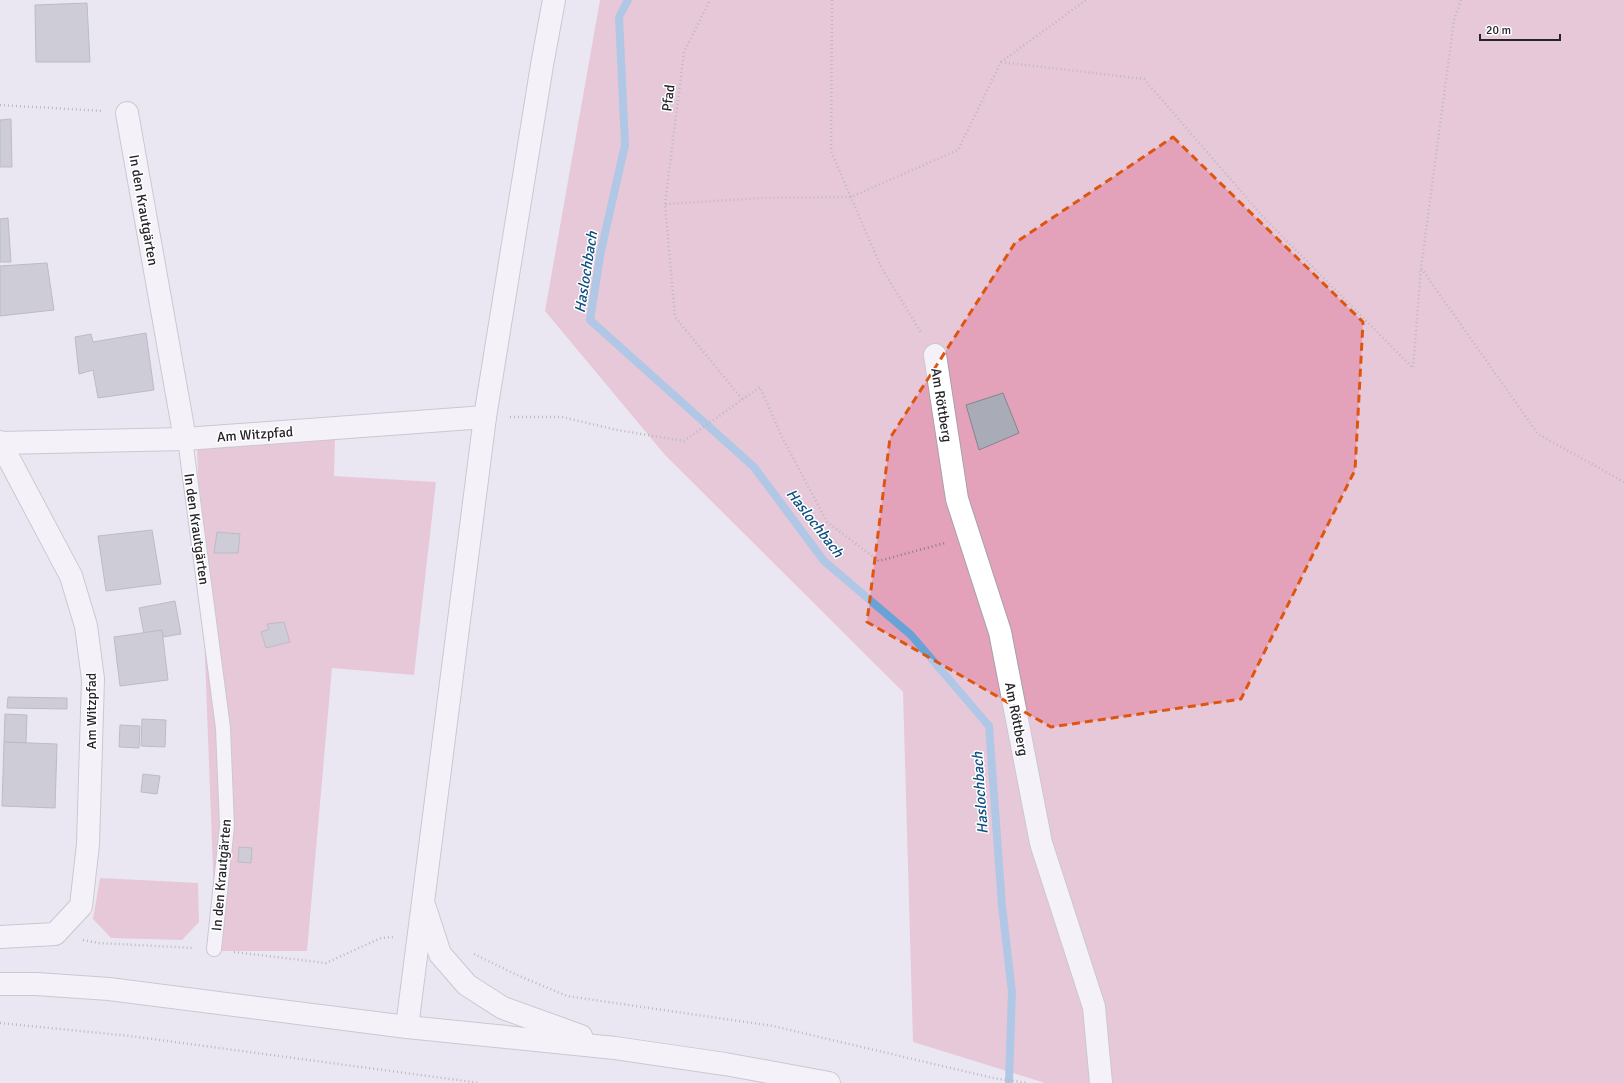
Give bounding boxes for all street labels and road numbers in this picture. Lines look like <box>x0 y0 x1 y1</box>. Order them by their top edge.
street label: Pfad <box>658 84 679 113</box>
street label: In den Krautgärten <box>125 153 162 267</box>
street label: Am Röttberg <box>927 367 956 443</box>
street label: Am Witzpfad <box>216 423 294 446</box>
street label: In den Krautgärten <box>180 472 213 586</box>
street label: Am Witzpfad <box>83 673 100 749</box>
street label: Am Röttberg <box>1001 681 1032 757</box>
street label: In den Krautgärten <box>208 818 235 932</box>

